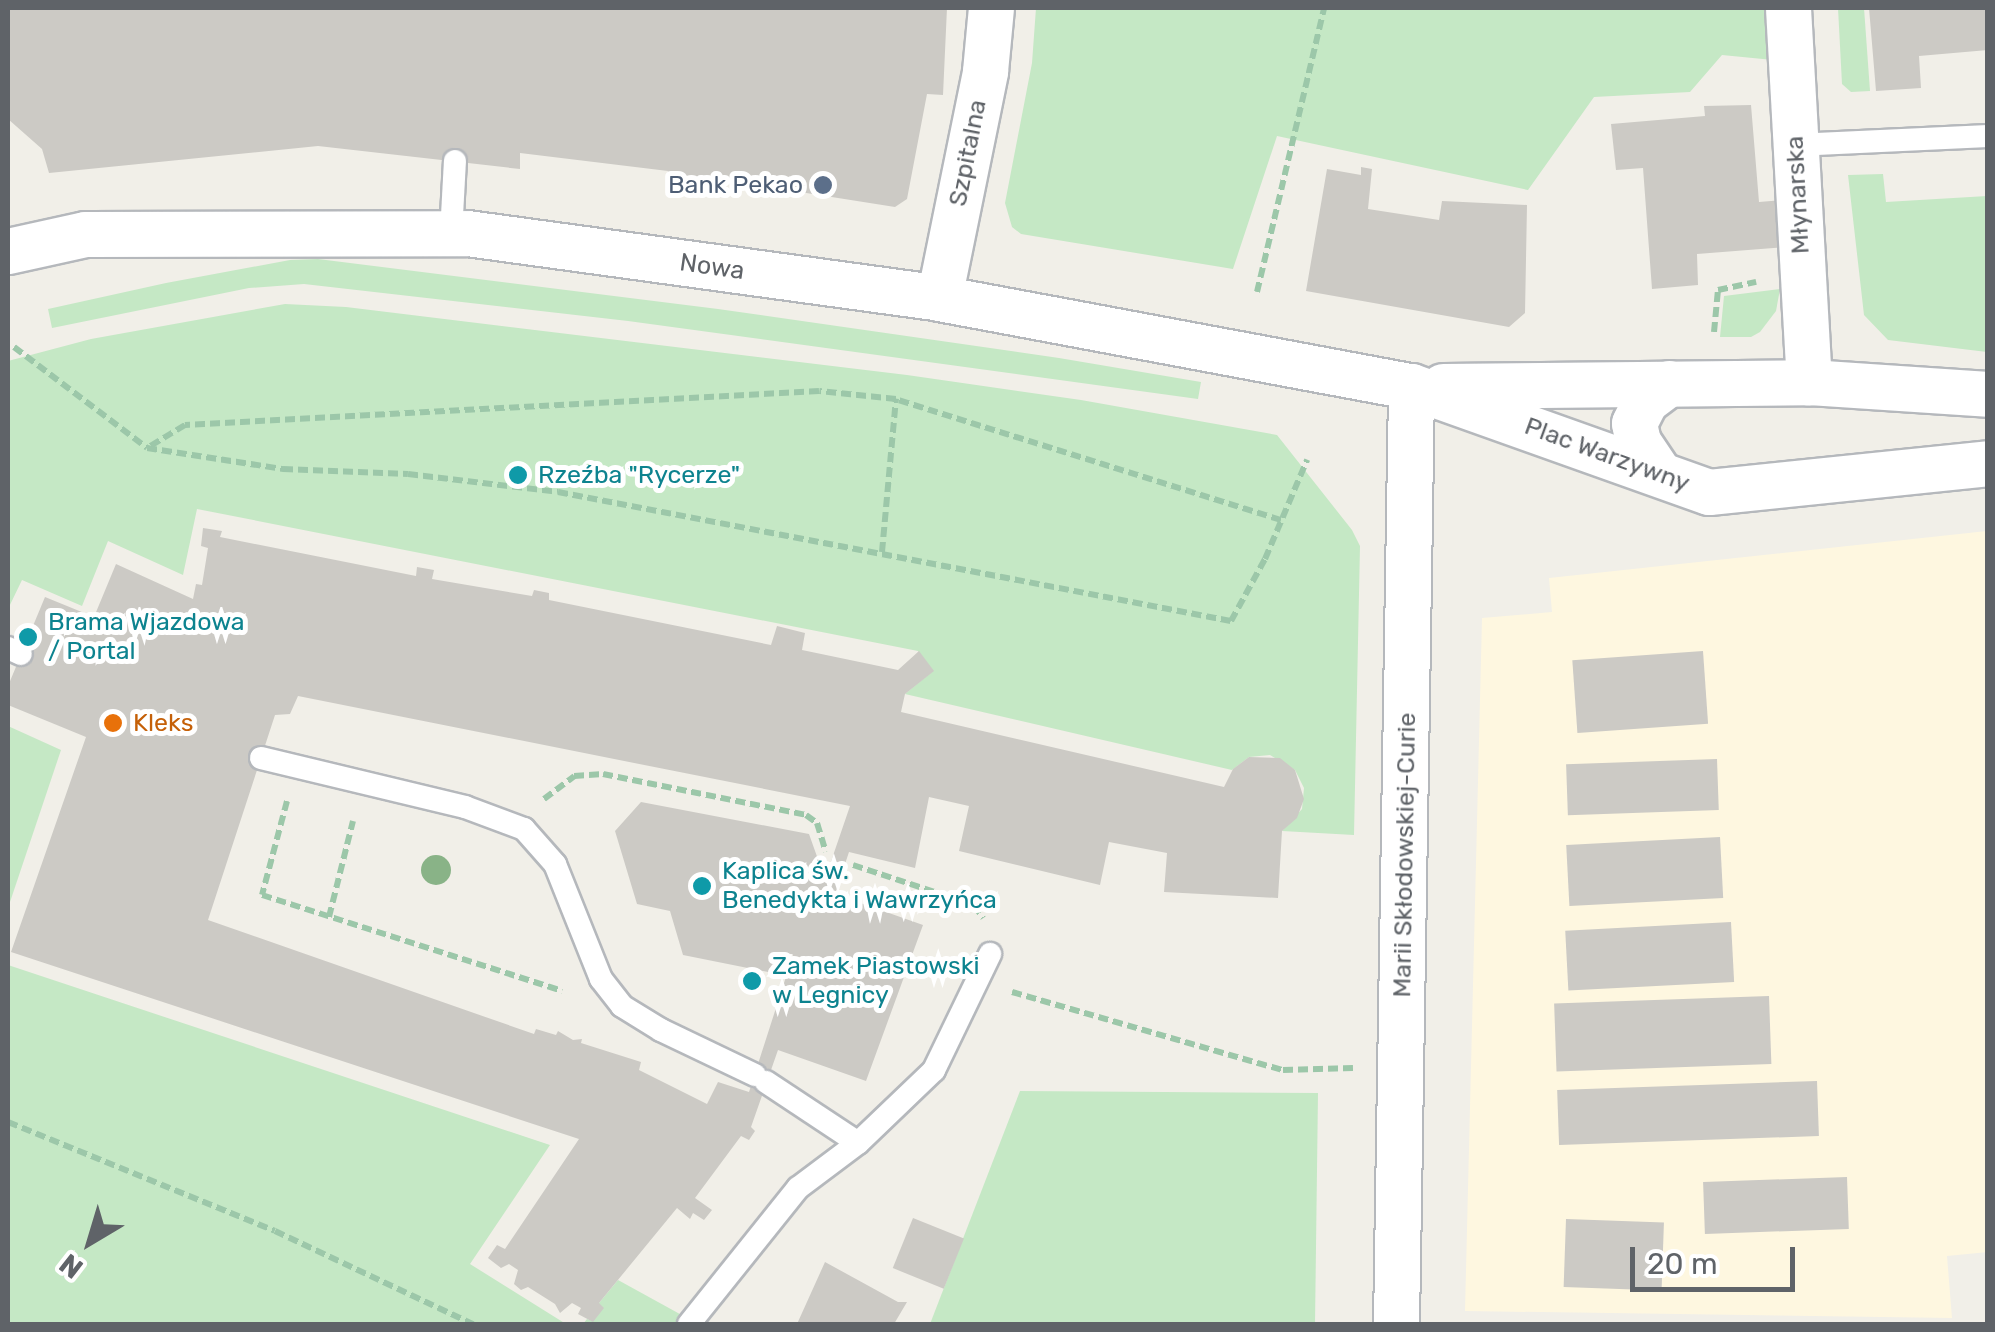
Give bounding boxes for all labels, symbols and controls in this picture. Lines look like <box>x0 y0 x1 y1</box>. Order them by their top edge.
street label: Szpitalna <box>943 97 993 209</box>
street label: Młynarska <box>1780 135 1816 255</box>
place label: Bank Pekao <box>668 170 803 200</box>
marker: Bank Pekao <box>812 174 834 196</box>
street label: Nowa <box>678 248 746 286</box>
street label: Plac Warzywny <box>1520 411 1694 499</box>
place label: Rzeźba "Rycerze" <box>538 460 740 490</box>
marker: Rzeźba "Rycerze" <box>507 464 529 486</box>
place label: Brama Wjazdowa / Portal <box>48 608 245 667</box>
marker: Brama Wjazdowa / Portal <box>17 626 39 648</box>
place label: Kleks <box>133 708 194 738</box>
marker: Kleks <box>102 712 124 734</box>
street label: Marii Skłodowskiej-Curie <box>1388 712 1422 998</box>
place label: Kaplica św. Benedykta i Wawrzyńca <box>722 857 997 916</box>
marker: Kaplica św. Benedykta i Wawrzyńca <box>691 875 713 897</box>
place label: Zamek Piastowski w Legnicy <box>772 952 980 1011</box>
marker: Zamek Piastowski w Legnicy <box>741 970 763 992</box>
north arrow <box>40 1192 140 1292</box>
scale bar <box>1635 1227 1800 1289</box>
text: 20 m <box>1647 1246 1718 1282</box>
text: N <box>53 1247 89 1285</box>

